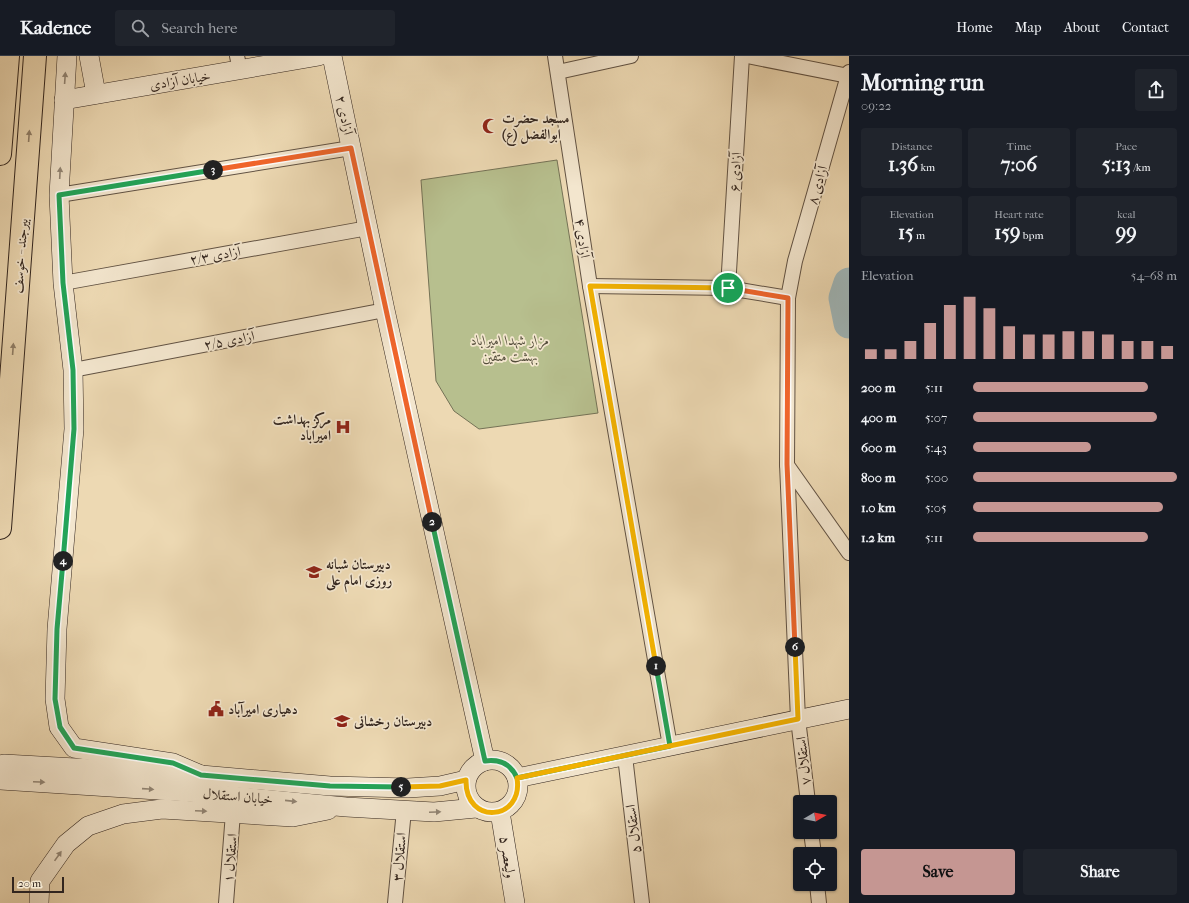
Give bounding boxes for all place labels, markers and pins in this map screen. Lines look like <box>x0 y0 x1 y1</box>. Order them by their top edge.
place label: مسجد حضرت ابوالفضل (ع) <box>502 110 570 146</box>
mosque icon: مسجد حضرت ابوالفضل (ع) <box>481 117 499 135</box>
pin: 3 <box>203 160 223 180</box>
pin <box>711 271 745 305</box>
place label: مرکز بهداشت امیراباد <box>273 411 331 444</box>
hospital icon: مرکز بهداشت امیراباد <box>334 418 352 436</box>
pin: 2 <box>422 512 442 532</box>
pin: 4 <box>53 551 73 571</box>
place label: دبیرستان شبانه روزی امام علی <box>325 556 393 593</box>
school or university icon: دبیرستان شبانه روزی امام علی <box>305 563 323 581</box>
pin: 6 <box>785 637 805 657</box>
pin: 1 <box>646 656 666 676</box>
public building icon: دهیاری امیرآباد <box>207 700 225 718</box>
place label: دهیاری امیرآباد <box>228 701 298 718</box>
school or university icon: دبیرستان رخشانی <box>333 712 351 730</box>
place label: دبیرستان رخشانی <box>353 713 432 730</box>
pin: 5 <box>391 777 411 797</box>

